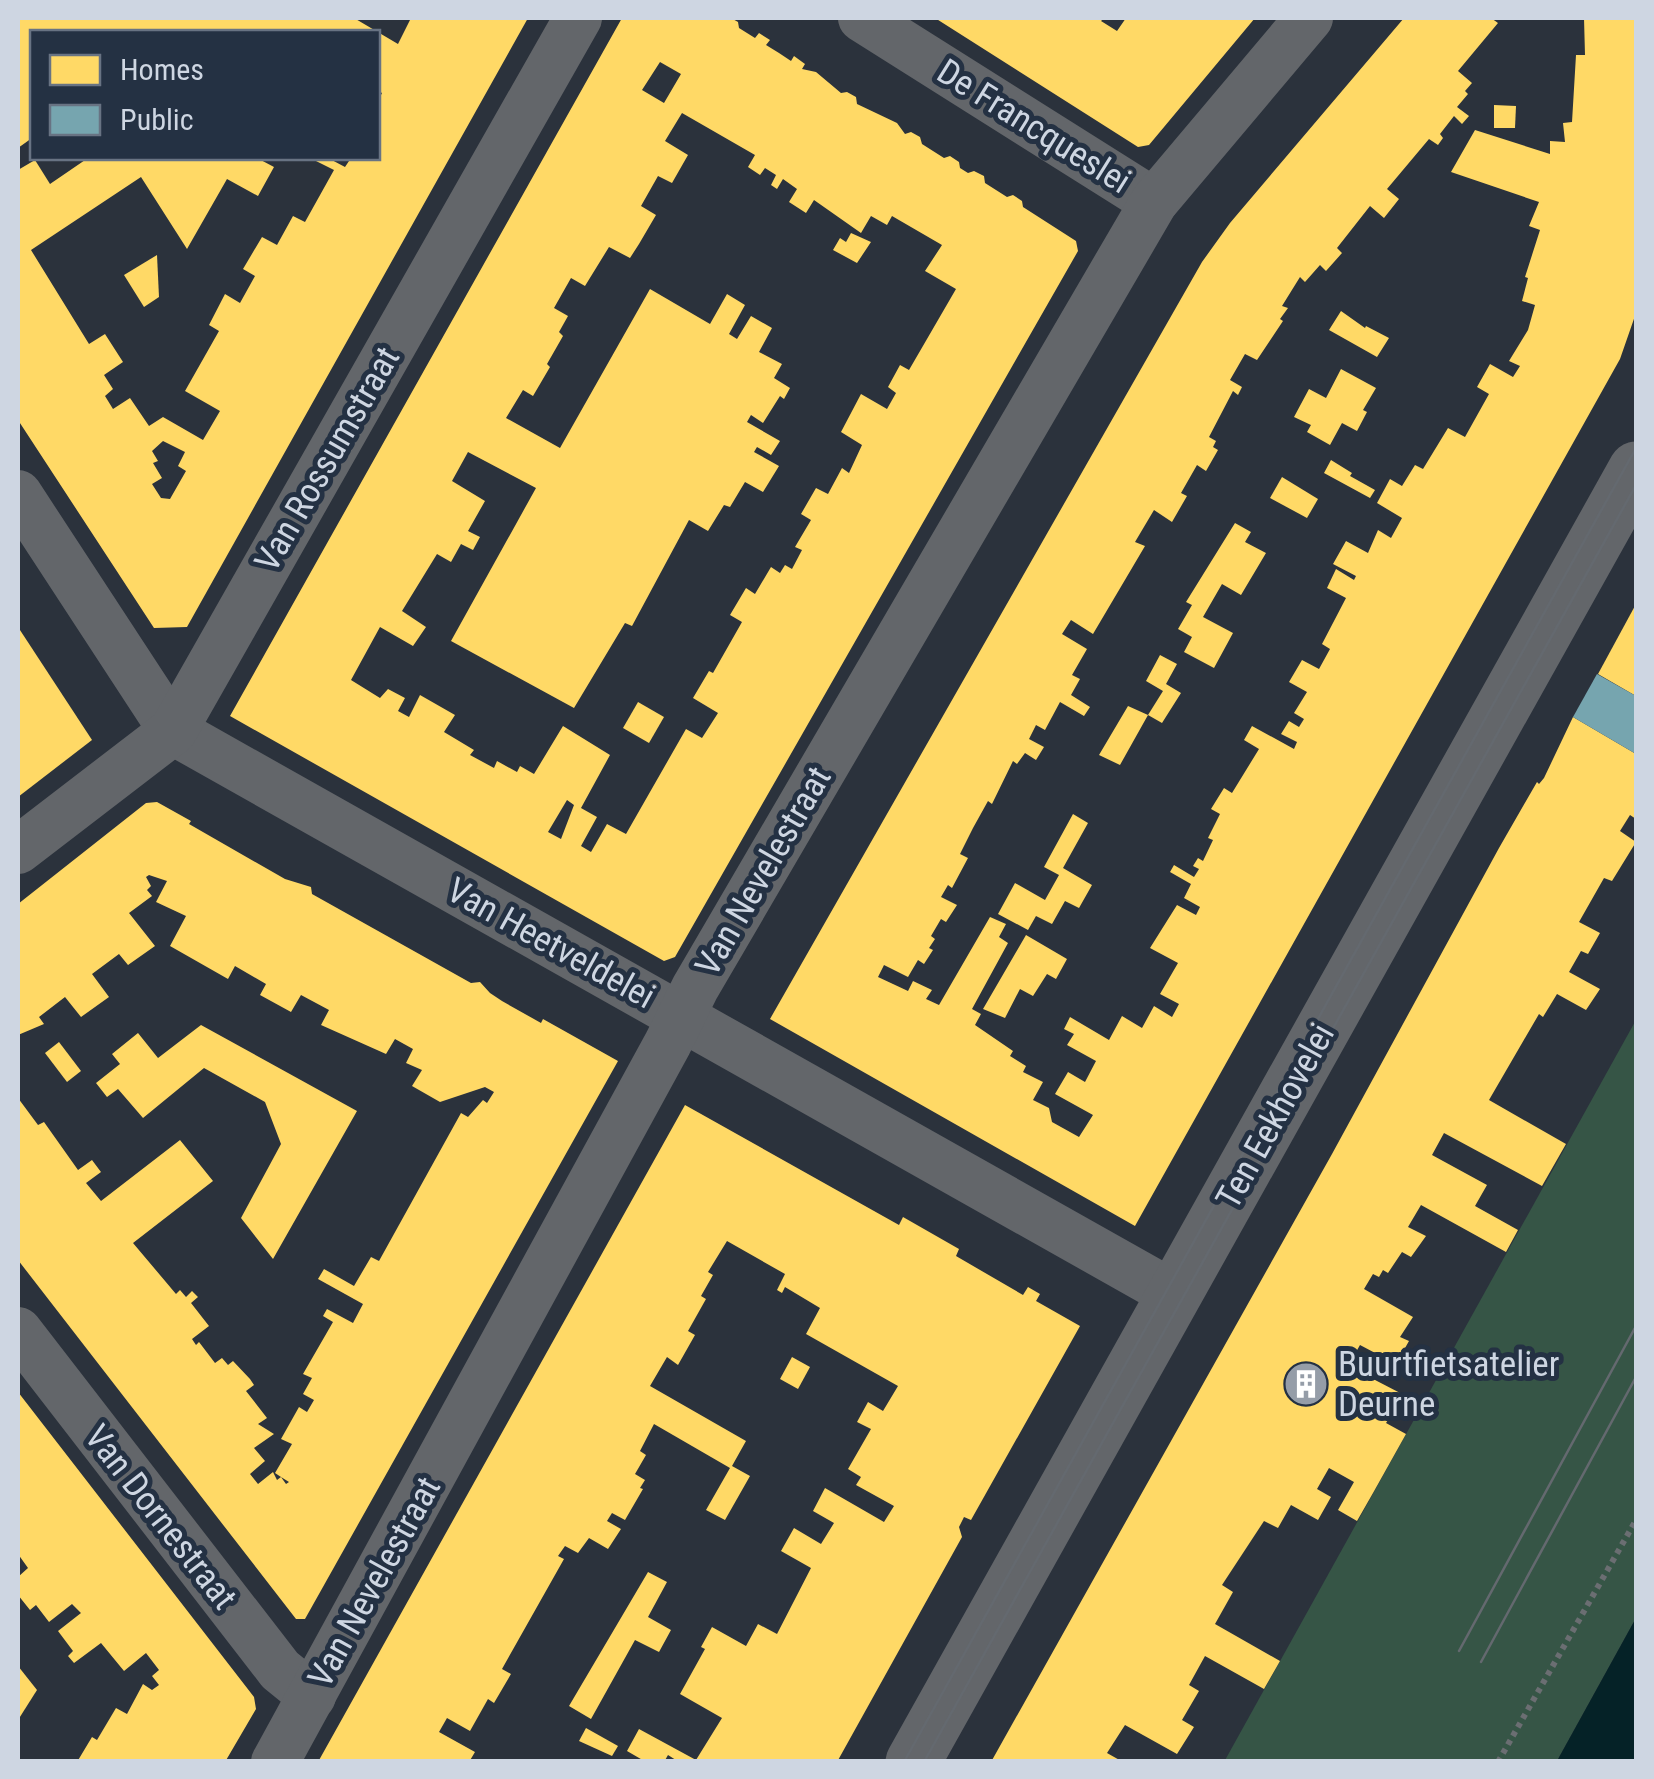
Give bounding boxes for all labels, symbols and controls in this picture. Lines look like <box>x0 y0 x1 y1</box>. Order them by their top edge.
legend <box>30 30 380 160</box>
street label: De Francqueslei <box>930 51 1138 202</box>
text: Homes <box>120 52 204 87</box>
text: Public <box>120 102 194 137</box>
street label: Van Rossumstraat <box>247 340 408 579</box>
street label: Van Nevelestraat <box>687 760 840 983</box>
street label: Van Heetveldelei <box>440 870 662 1017</box>
street label: Ten Eekhovelei <box>1208 1017 1343 1216</box>
place label: Buurtfietsatelier Deurne <box>1338 1344 1559 1425</box>
building icon: Buurtfietsatelier Deurne <box>1283 1361 1329 1407</box>
street label: Van Dornestraat <box>76 1417 245 1618</box>
street label: Van Nevelestraat <box>300 1470 449 1695</box>

